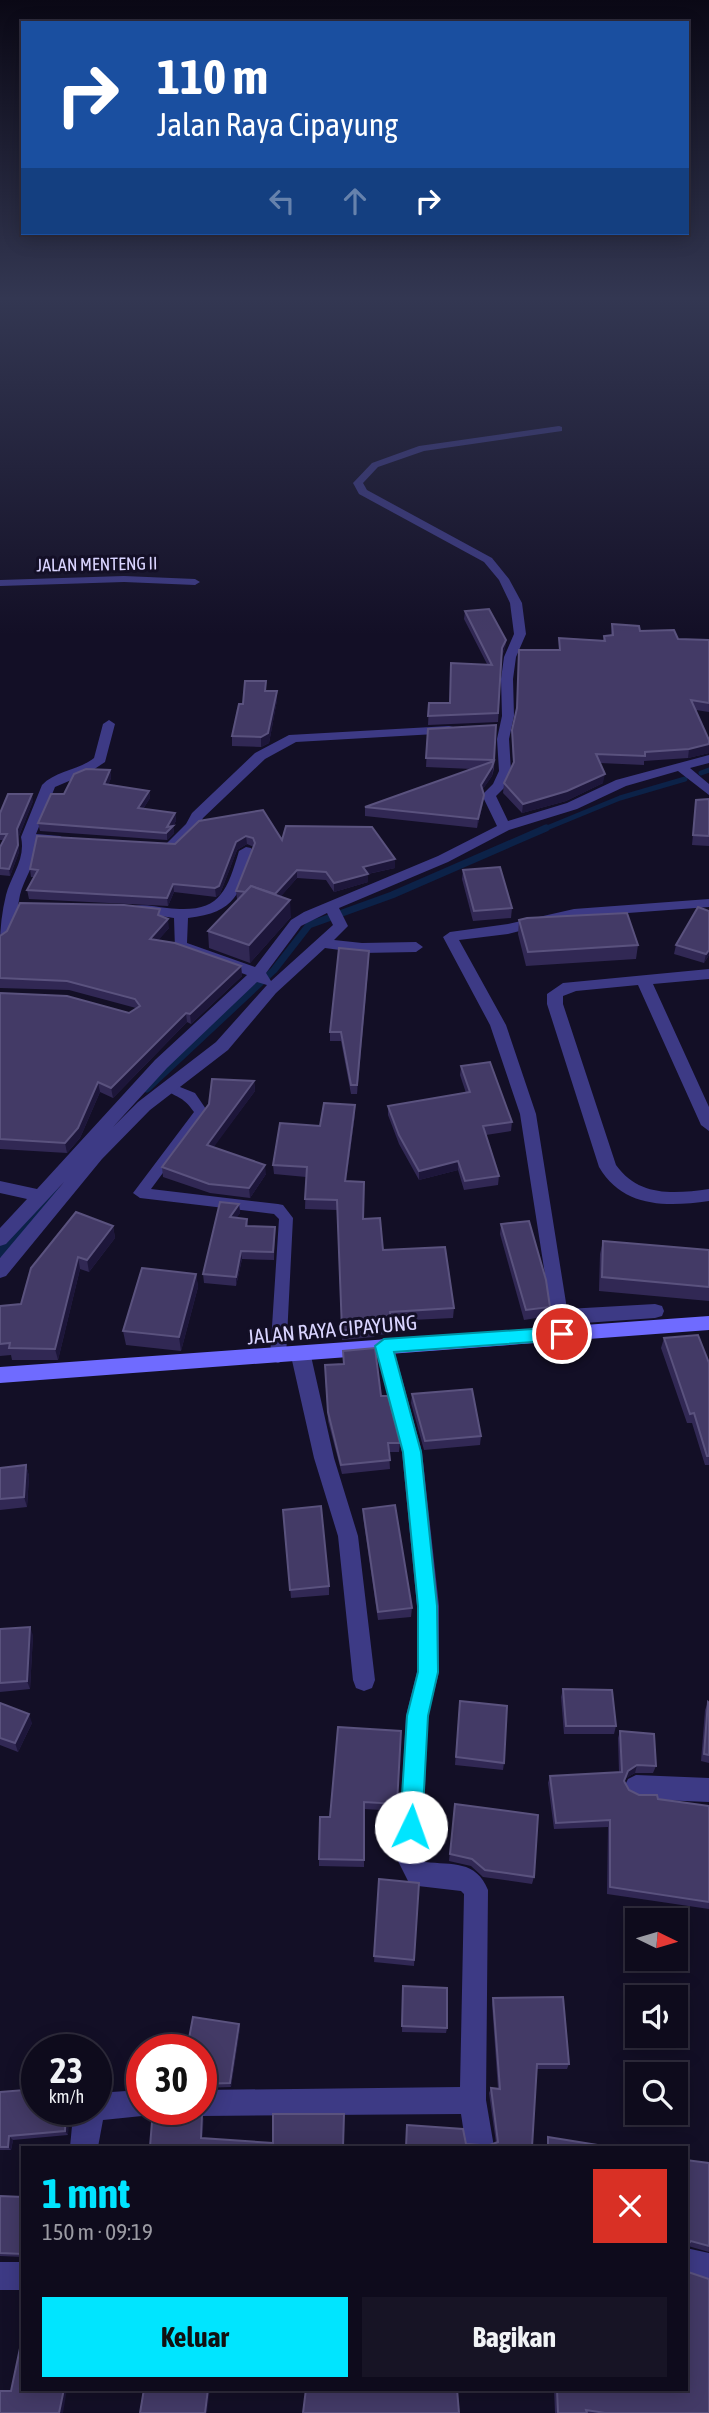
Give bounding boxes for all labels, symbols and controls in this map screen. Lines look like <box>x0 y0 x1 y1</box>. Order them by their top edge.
text: 110 m <box>157 48 268 104</box>
icon: right <box>42 49 133 140</box>
text: Jalan Raya Cipayung <box>157 106 398 143</box>
icon: left <box>263 182 301 220</box>
icon: ahead <box>336 182 374 220</box>
icon: right <box>409 182 447 220</box>
street label: JALAN MENTENG II <box>36 552 158 576</box>
pin <box>532 1304 592 1364</box>
street label: JALAN RAYA CIPAYUNG <box>246 1310 418 1348</box>
icon: arrive <box>543 1315 581 1353</box>
position arrow <box>374 1790 448 1864</box>
north arrow <box>625 1908 688 1970</box>
map controls <box>625 1908 688 2125</box>
button: sound <box>625 1985 688 2048</box>
speed limit sign: 30 <box>126 2034 217 2125</box>
text: 23 <box>50 2050 83 2090</box>
button: search <box>625 2062 688 2125</box>
text: km/h <box>49 2086 84 2107</box>
text: 1 mnt <box>42 2169 130 2217</box>
button: close <box>593 2169 667 2243</box>
text: 150 m · 09:19 <box>42 2219 153 2245</box>
button: Keluar <box>42 2297 348 2377</box>
button: Bagikan <box>362 2297 667 2377</box>

